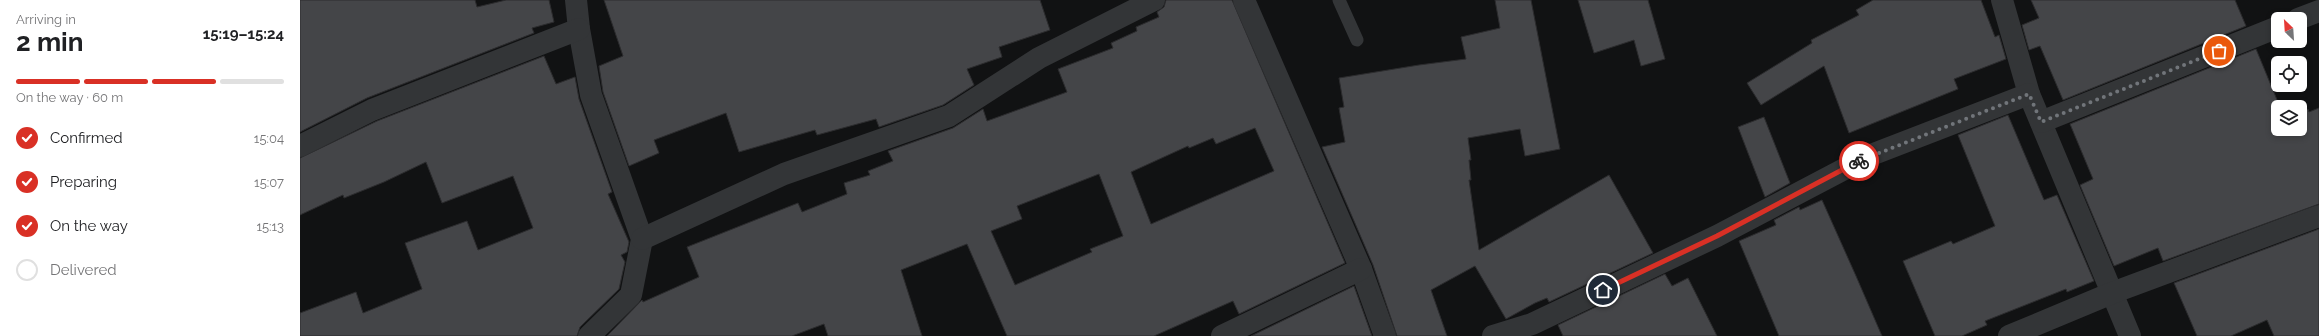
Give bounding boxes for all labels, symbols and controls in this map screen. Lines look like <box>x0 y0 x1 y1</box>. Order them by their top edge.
text: Arriving in <box>16 12 76 27</box>
north arrow <box>2271 12 2307 48</box>
map controls <box>2271 12 2307 136</box>
text: 15:19–15:24 <box>203 25 284 43</box>
text: 2 min <box>16 27 83 57</box>
pin <box>2202 34 2236 68</box>
icon: bag <box>2208 40 2230 62</box>
button: locate <box>2271 56 2307 92</box>
text: On the way · 60 m <box>16 90 123 105</box>
button: layers <box>2271 100 2307 136</box>
icon: check <box>16 127 38 149</box>
text: Confirmed <box>50 129 123 147</box>
text: 15:04 <box>254 131 284 146</box>
courier <box>1839 141 1879 181</box>
icon: bike <box>1848 150 1870 172</box>
icon: check <box>16 171 38 193</box>
text: Preparing <box>50 173 117 191</box>
text: 15:07 <box>254 175 284 190</box>
icon: check <box>16 215 38 237</box>
text: On the way <box>50 217 128 235</box>
text: 15:13 <box>256 219 284 234</box>
text: Delivered <box>50 261 117 279</box>
pin <box>1586 273 1620 307</box>
icon: home <box>1592 279 1614 301</box>

